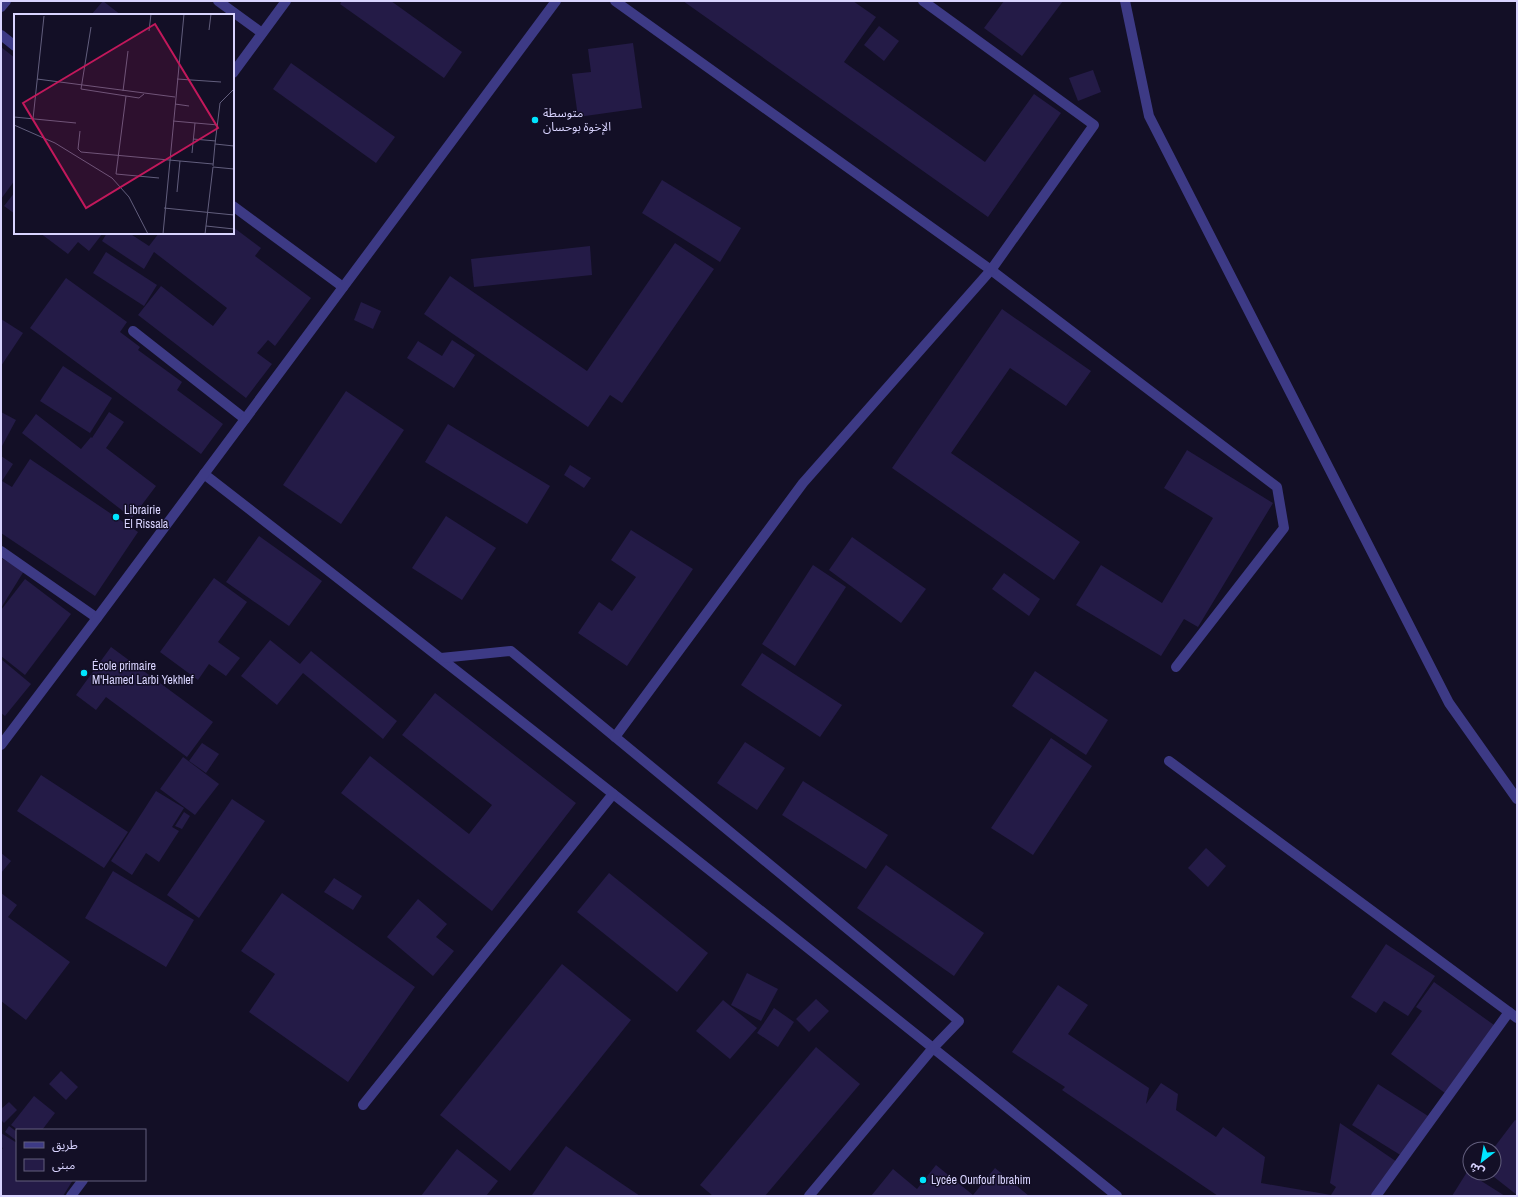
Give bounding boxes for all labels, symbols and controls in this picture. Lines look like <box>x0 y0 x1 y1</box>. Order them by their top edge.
inset map <box>14 14 234 234</box>
place label: متوسطة الإخوة بوحسان <box>543 105 611 135</box>
marker: متوسطة الإخوة بوحسان <box>530 115 540 125</box>
place label: Librairie El Rissala <box>124 502 169 532</box>
marker: Librairie El Rissala <box>111 512 121 522</box>
place label: École primaire M'Hamed Larbi Yekhlef <box>92 658 194 688</box>
marker: École primaire M'Hamed Larbi Yekhlef <box>79 668 89 678</box>
legend <box>16 1129 146 1181</box>
text: طريق <box>52 1137 78 1153</box>
north arrow <box>1462 1141 1502 1181</box>
text: مبنى <box>52 1157 75 1173</box>
text: ش <box>1467 1160 1487 1179</box>
place label: Lycée Ounfouf Ibrahim <box>931 1172 1031 1188</box>
marker: Lycée Ounfouf Ibrahim <box>918 1175 928 1185</box>

